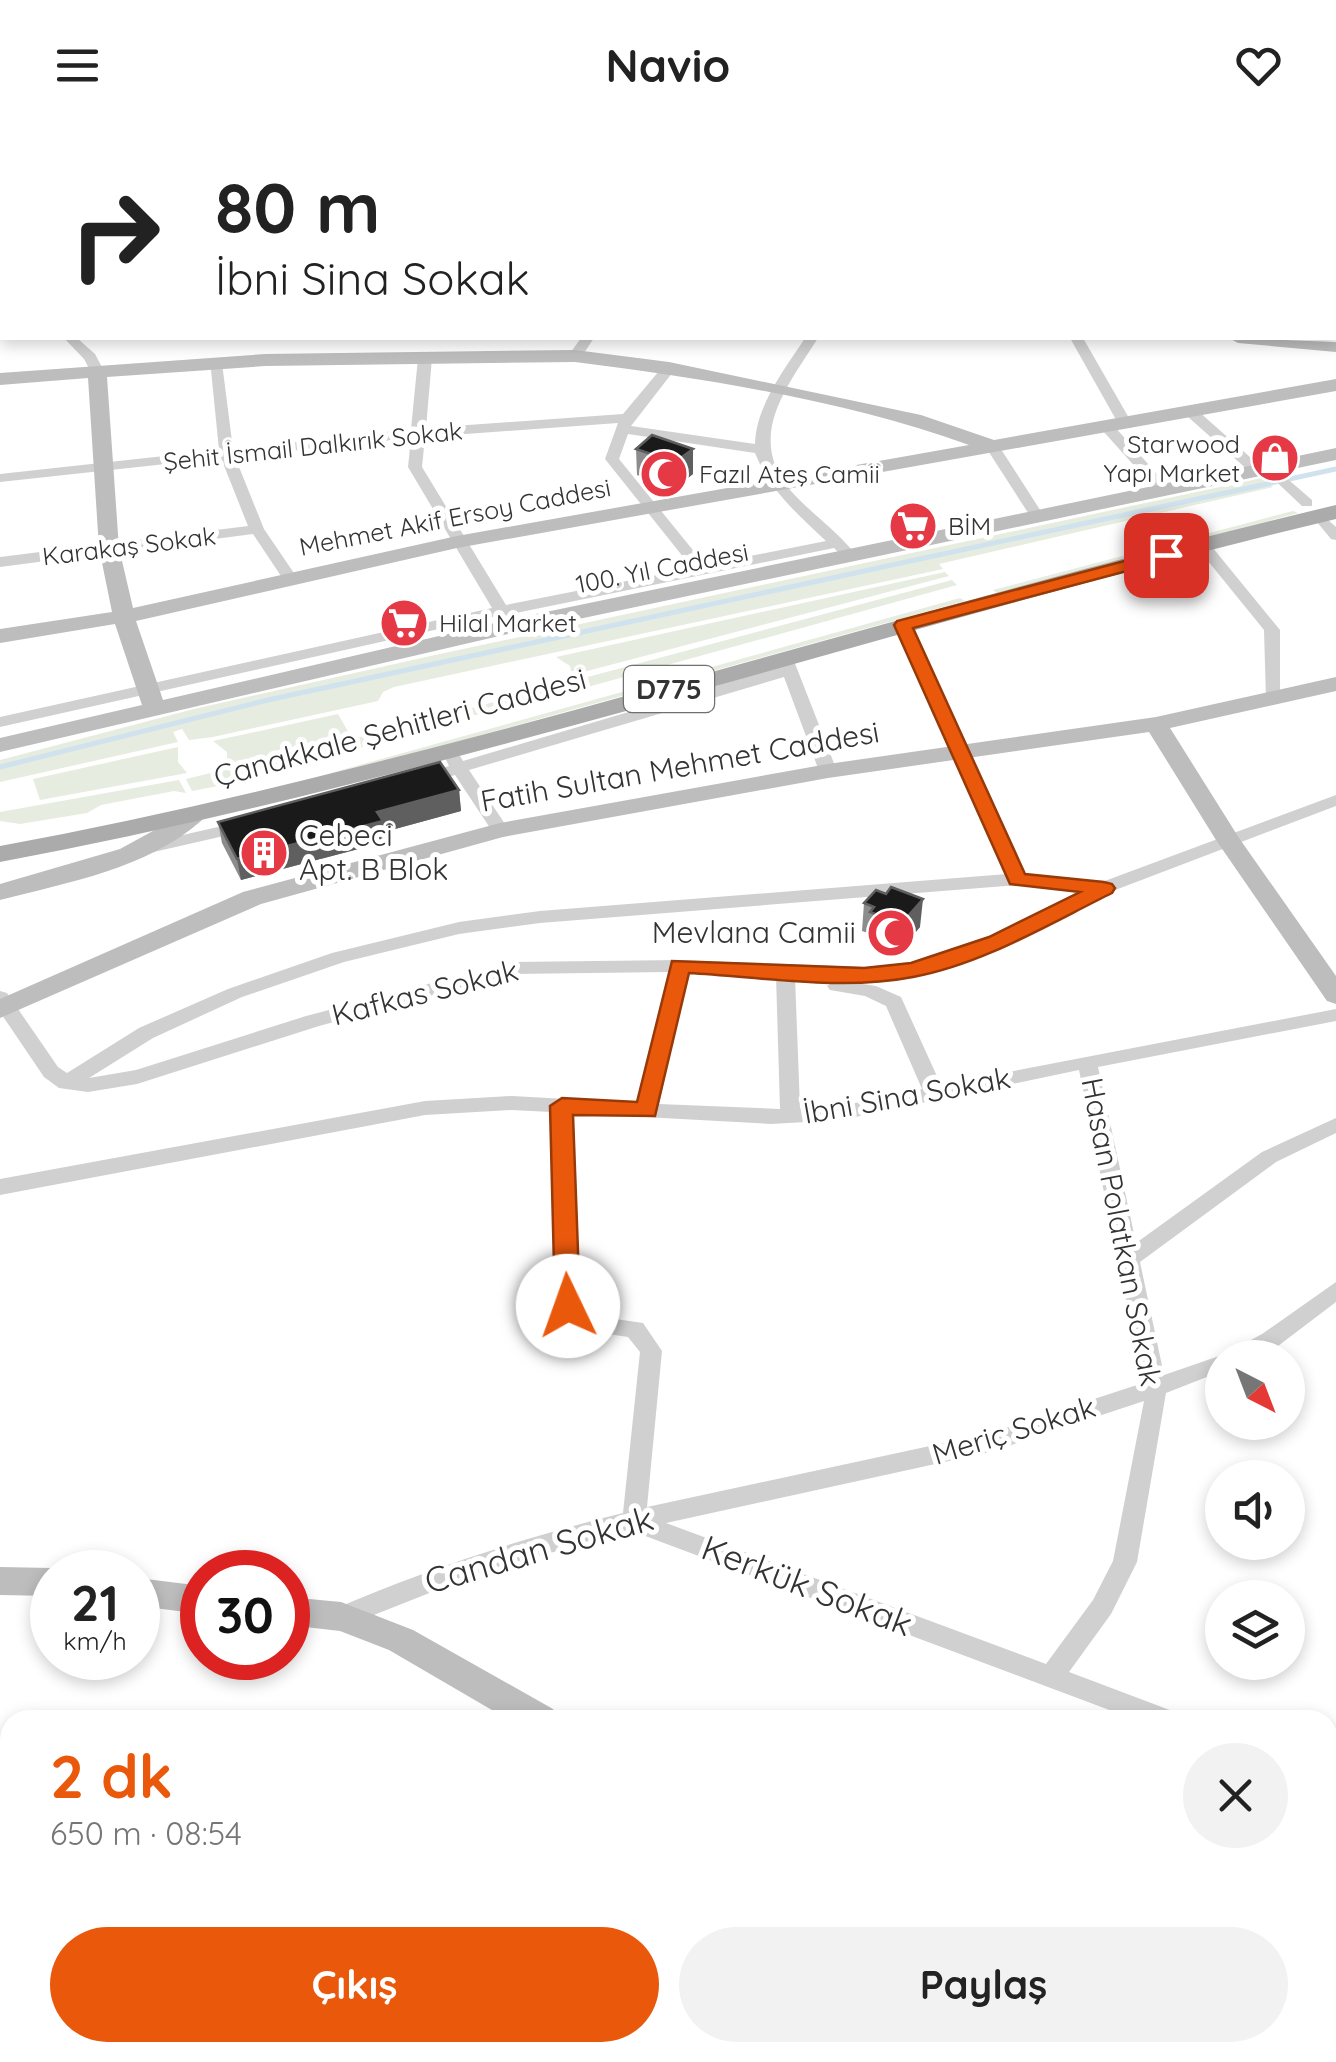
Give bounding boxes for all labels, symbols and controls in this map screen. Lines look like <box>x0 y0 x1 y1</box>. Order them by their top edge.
text: Navio <box>606 37 730 93</box>
icon: menu <box>50 38 105 93</box>
icon: heart <box>1231 38 1286 93</box>
text: 80 m <box>215 163 380 251</box>
icon: right <box>50 170 180 300</box>
text: İbni Sina Sokak <box>215 250 530 306</box>
street label: Şehit İsmail Dalkırık Sokak <box>162 414 464 477</box>
place label: Starwood Yapı Market <box>1103 428 1240 488</box>
shop icon: Starwood Yapı Market <box>1249 432 1301 484</box>
mosque icon: Fazıl Ateş Camii <box>638 448 690 500</box>
place label: Fazıl Ateş Camii <box>699 458 880 489</box>
street label: Mehmet Akif Ersoy Caddesi <box>297 471 613 562</box>
supermarket icon: BİM <box>887 500 939 552</box>
place label: BİM <box>948 510 991 541</box>
pin <box>1124 513 1209 598</box>
street label: Karakaş Sokak <box>40 519 217 572</box>
icon: arrive <box>1139 528 1194 583</box>
street label: 100. Yıl Caddesi <box>573 536 751 599</box>
supermarket icon: Hilal Market <box>378 597 430 649</box>
place label: Hilal Market <box>439 607 577 638</box>
street label: Çanakkale Şehitleri Caddesi <box>209 659 590 795</box>
road number: D775 <box>624 666 714 712</box>
street label: Fatih Sultan Mehmet Caddesi <box>478 712 882 820</box>
place label: Cebeci Apt. B Blok <box>299 816 448 888</box>
building icon: Cebeci Apt. B Blok <box>238 827 290 879</box>
mosque icon: Mevlana Camii <box>865 907 917 959</box>
place label: Mevlana Camii <box>652 913 856 951</box>
street label: Kafkas Sokak <box>328 951 522 1034</box>
street label: İbni Sina Sokak <box>800 1058 1013 1132</box>
street label: Hasan Polatkan Sokak <box>1073 1074 1171 1389</box>
position arrow <box>516 1254 620 1358</box>
north arrow <box>1205 1340 1305 1440</box>
map controls <box>1205 1340 1305 1680</box>
street label: Meriç Sokak <box>928 1387 1100 1473</box>
button: sound <box>1205 1460 1305 1560</box>
street label: Candan Sokak <box>419 1495 658 1603</box>
street label: Kerkük Sokak <box>696 1525 919 1645</box>
speed limit sign: 30 <box>180 1550 310 1680</box>
text: 21 <box>71 1571 119 1634</box>
button: layers <box>1205 1580 1305 1680</box>
text: km/h <box>63 1625 127 1656</box>
text: 2 dk <box>50 1738 173 1813</box>
button: close <box>1183 1743 1288 1848</box>
text: 650 m · 08:54 <box>50 1813 242 1853</box>
button: Çıkış <box>50 1927 659 2042</box>
button: Paylaş <box>679 1927 1288 2042</box>

